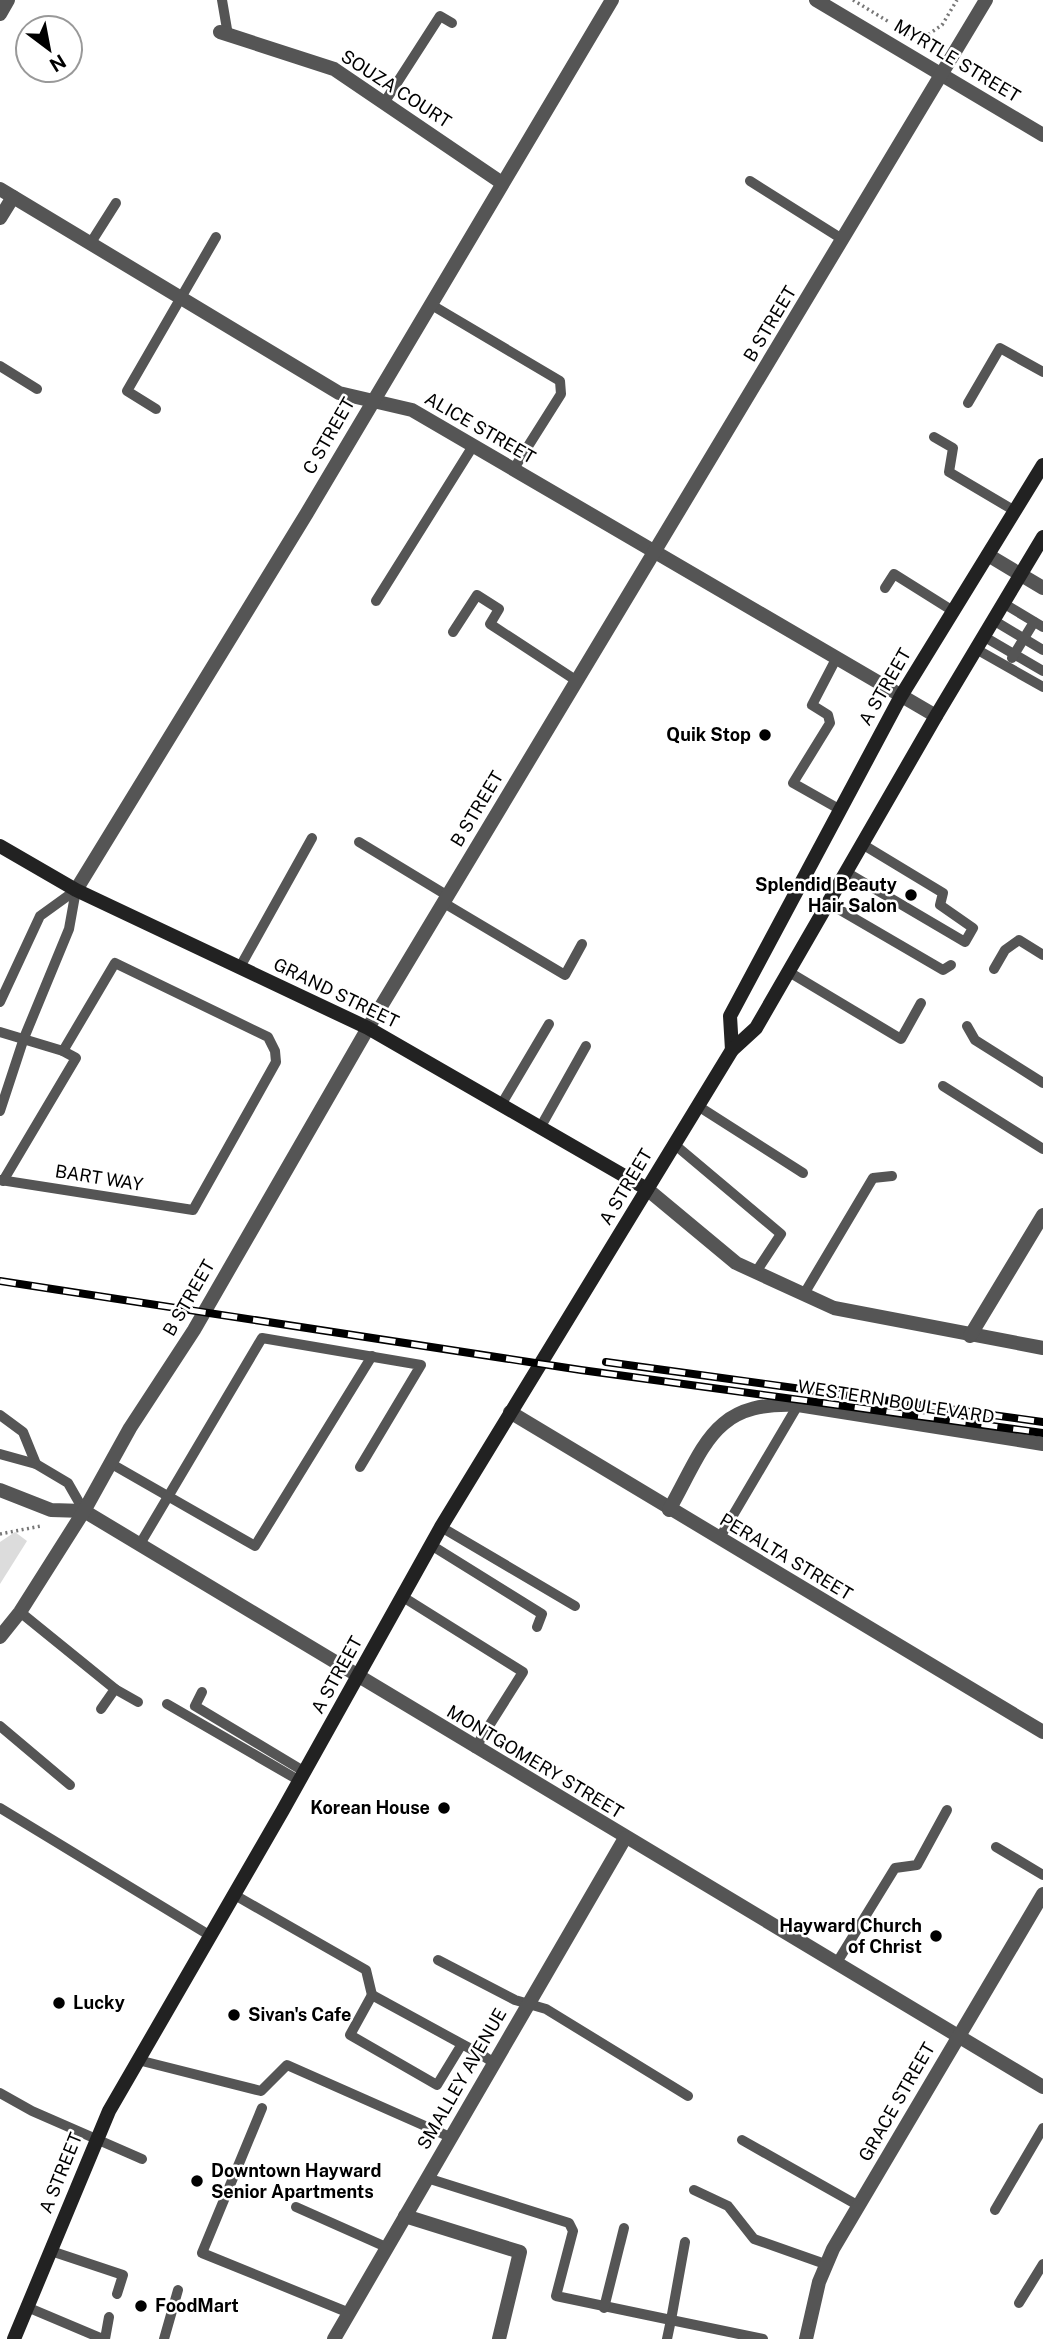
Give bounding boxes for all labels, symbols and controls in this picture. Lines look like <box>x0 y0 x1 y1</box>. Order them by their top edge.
north arrow <box>14 14 84 84</box>
street label: MYRTLE STREET <box>890 15 1024 107</box>
street label: SOUZA COURT <box>337 45 455 132</box>
text: N <box>46 50 70 77</box>
street label: B STREET <box>739 282 800 365</box>
street label: ALICE STREET <box>421 387 540 468</box>
street label: C STREET <box>298 393 359 478</box>
street label: A STREET <box>854 644 915 729</box>
place label: Quik Stop <box>666 724 751 745</box>
marker: Quik Stop <box>757 727 773 743</box>
street label: B STREET <box>446 767 507 850</box>
place label: Splendid Beauty Hair Salon <box>755 874 897 916</box>
marker: Splendid Beauty Hair Salon <box>903 887 919 903</box>
street label: GRAND STREET <box>270 953 403 1032</box>
street label: A STREET <box>595 1145 657 1229</box>
street label: BART WAY <box>54 1160 145 1195</box>
street label: B STREET <box>158 1256 219 1340</box>
street label: WESTERN BOULEVARD <box>796 1376 996 1427</box>
street label: PERALTA STREET <box>716 1509 857 1605</box>
street label: A STREET <box>307 1632 367 1717</box>
street label: MONTGOMERY STREET <box>443 1701 628 1823</box>
place label: Korean House <box>310 1797 430 1818</box>
marker: Korean House <box>436 1800 452 1816</box>
place label: Hayward Church of Christ <box>779 1915 922 1957</box>
marker: Hayward Church of Christ <box>928 1928 944 1944</box>
place label: Lucky <box>73 1992 125 2013</box>
marker: Lucky <box>51 1995 67 2011</box>
place label: Sivan's Cafe <box>248 2004 351 2025</box>
street label: SMALLEY AVENUE <box>413 2004 511 2153</box>
marker: Sivan's Cafe <box>226 2007 242 2023</box>
street label: GRACE STREET <box>854 2038 939 2165</box>
street label: A STREET <box>35 2129 86 2216</box>
place label: Downtown Hayward Senior Apartments <box>211 2160 381 2202</box>
marker: Downtown Hayward Senior Apartments <box>189 2173 205 2189</box>
place label: FoodMart <box>155 2295 239 2316</box>
marker: FoodMart <box>133 2298 149 2314</box>

